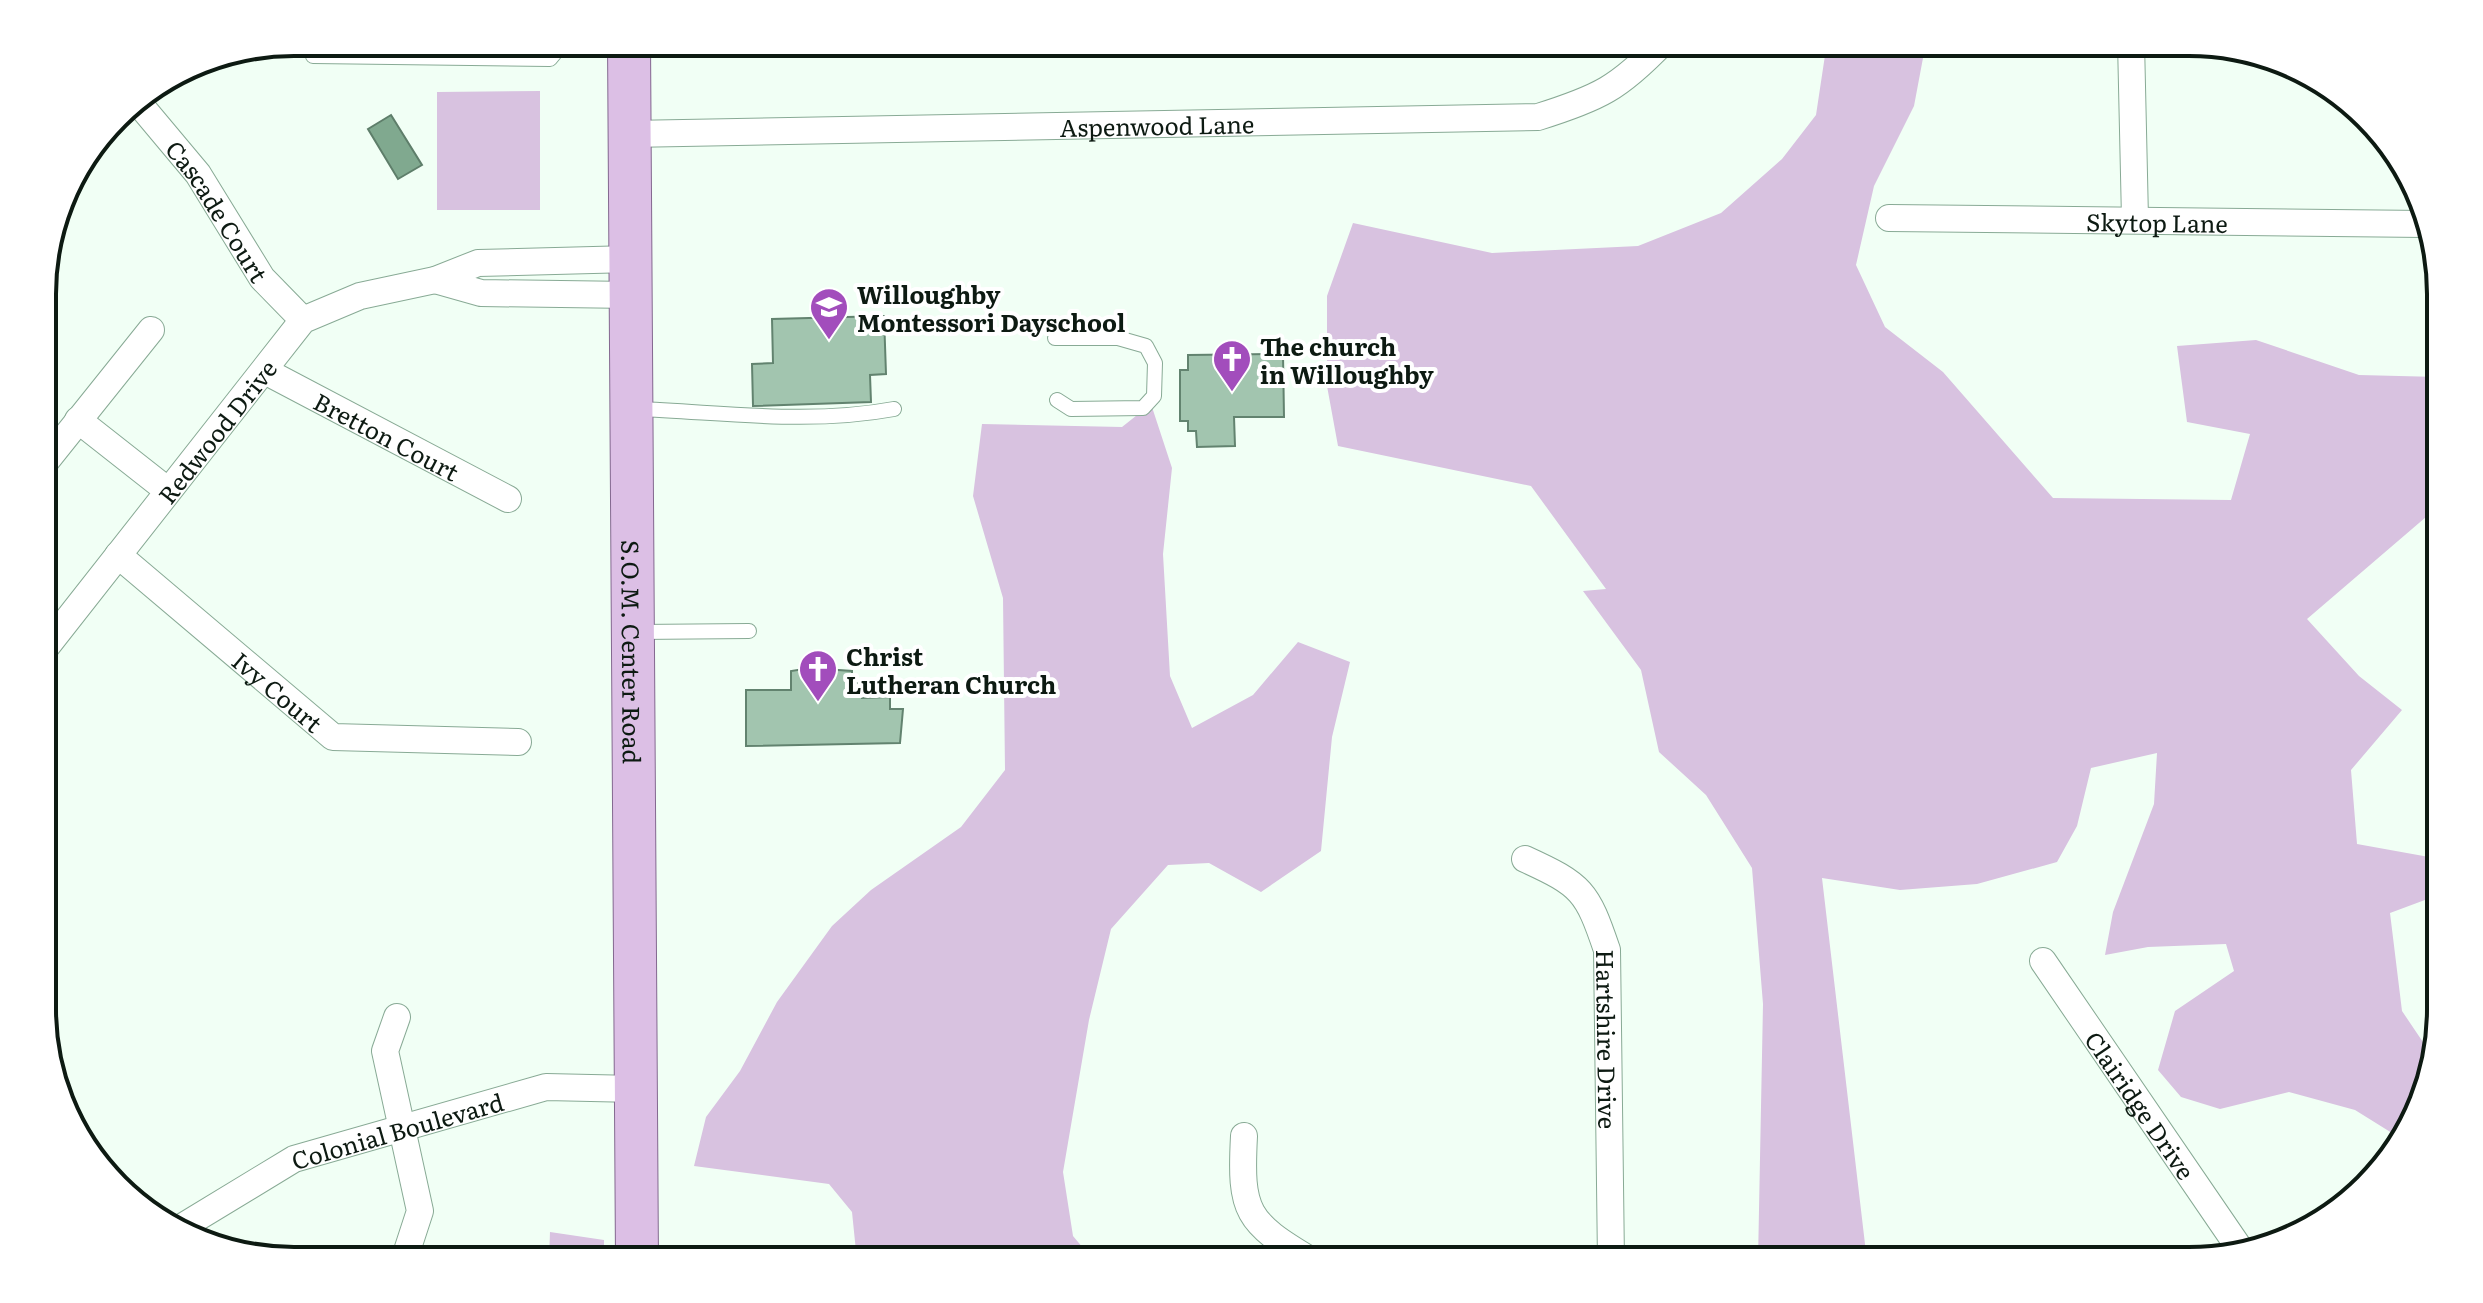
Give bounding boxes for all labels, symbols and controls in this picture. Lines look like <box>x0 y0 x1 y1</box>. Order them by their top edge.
street label: Aspenwood Lane <box>1059 105 1255 143</box>
street label: Cascade Court <box>159 132 278 288</box>
street label: Skytop Lane <box>2086 203 2228 239</box>
place label: Willoughby Montessori Dayschool <box>857 276 1126 339</box>
school or university icon: Willoughby Montessori Dayschool <box>808 286 850 341</box>
place label: The church in Willoughby <box>1260 328 1434 391</box>
church icon: The church in Willoughby <box>1211 338 1253 393</box>
street label: Redwood Drive <box>148 351 284 510</box>
street label: Bretton Court <box>308 383 466 488</box>
street label: S.O.M. Center Road <box>615 540 651 765</box>
place label: Christ Lutheran Church <box>846 638 1056 701</box>
street label: Ivy Court <box>225 642 331 739</box>
church icon: Christ Lutheran Church <box>797 648 839 703</box>
street label: Hartshire Drive <box>1589 949 1627 1129</box>
street label: Clairidge Drive <box>2078 1023 2204 1186</box>
street label: Colonial Boulevard <box>287 1083 507 1176</box>

